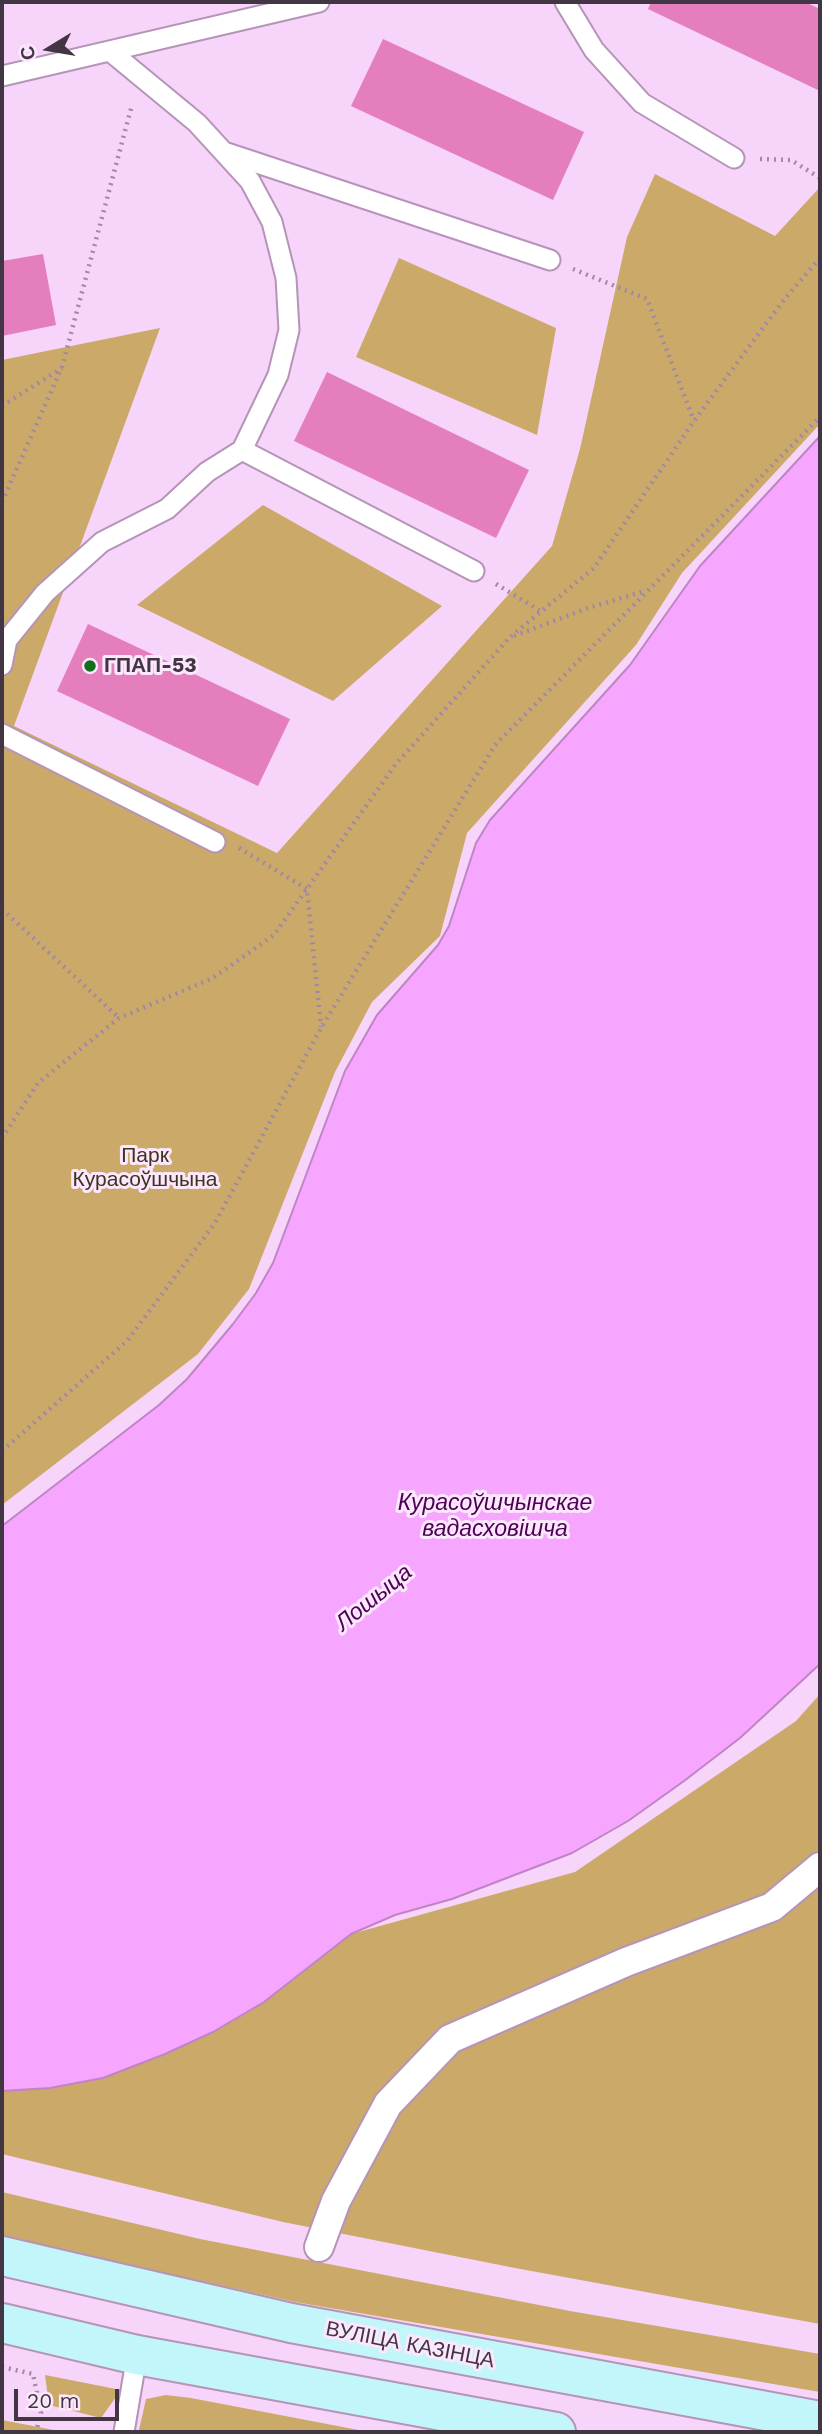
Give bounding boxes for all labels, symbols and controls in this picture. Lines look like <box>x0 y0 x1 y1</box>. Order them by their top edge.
north arrow <box>14 14 84 84</box>
text: С <box>15 44 40 62</box>
place label: ГПАП-53 <box>104 653 197 679</box>
marker: ГПАП-53 <box>82 658 98 674</box>
park label: Парк Курасоўшчына <box>73 1143 217 1193</box>
water label: Курасоўшчынскае вадасховішча <box>398 1489 592 1543</box>
water label: Лошыца <box>330 1559 418 1637</box>
street label: ВУЛІЦА КАЗІНЦА <box>323 2316 497 2374</box>
scale bar <box>18 2374 122 2418</box>
text: 20 m <box>27 2388 79 2413</box>

